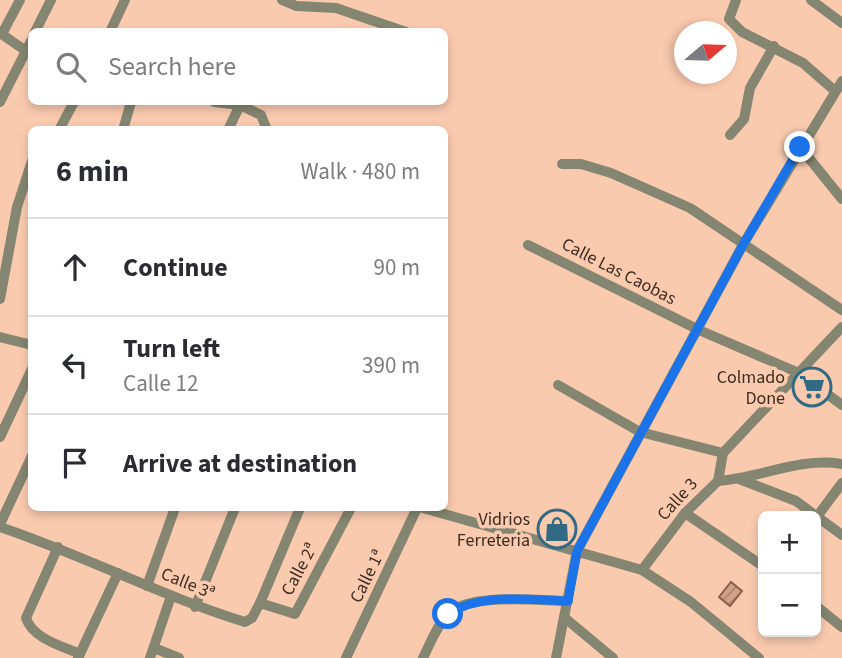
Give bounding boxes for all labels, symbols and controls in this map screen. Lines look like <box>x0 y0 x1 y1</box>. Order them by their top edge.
north arrow <box>674 21 737 84</box>
search box <box>28 28 448 105</box>
icon: search <box>52 48 90 86</box>
text: Search here <box>108 48 236 85</box>
route end <box>784 131 815 162</box>
text: 6 min <box>56 150 129 193</box>
text: Walk · 480 m <box>301 155 420 188</box>
street label: Calle Las Caobas <box>557 232 680 311</box>
icon: ahead <box>56 248 94 286</box>
text: Continue <box>123 249 228 286</box>
text: 90 m <box>373 251 420 284</box>
text: Turn left <box>123 330 220 367</box>
icon: left <box>56 346 94 384</box>
text: 390 m <box>362 349 420 382</box>
place label: Colmado Done <box>717 365 785 411</box>
supermarket icon: Colmado Done <box>791 366 833 408</box>
text: Calle 12 <box>123 367 198 400</box>
icon: arrive <box>56 444 94 482</box>
text: Arrive at destination <box>123 445 357 482</box>
street label: Calle 3 <box>651 472 703 526</box>
place label: Vidrios Ferreteria <box>457 507 530 553</box>
shop icon: Vidrios Ferreteria <box>536 508 578 550</box>
map controls <box>758 511 821 637</box>
button: + <box>758 511 821 574</box>
street label: Calle 2ª <box>275 539 324 600</box>
street label: Calle 1ª <box>344 545 391 607</box>
street label: Calle 3ª <box>157 561 219 606</box>
button: − <box>758 574 821 637</box>
route start <box>432 598 463 629</box>

